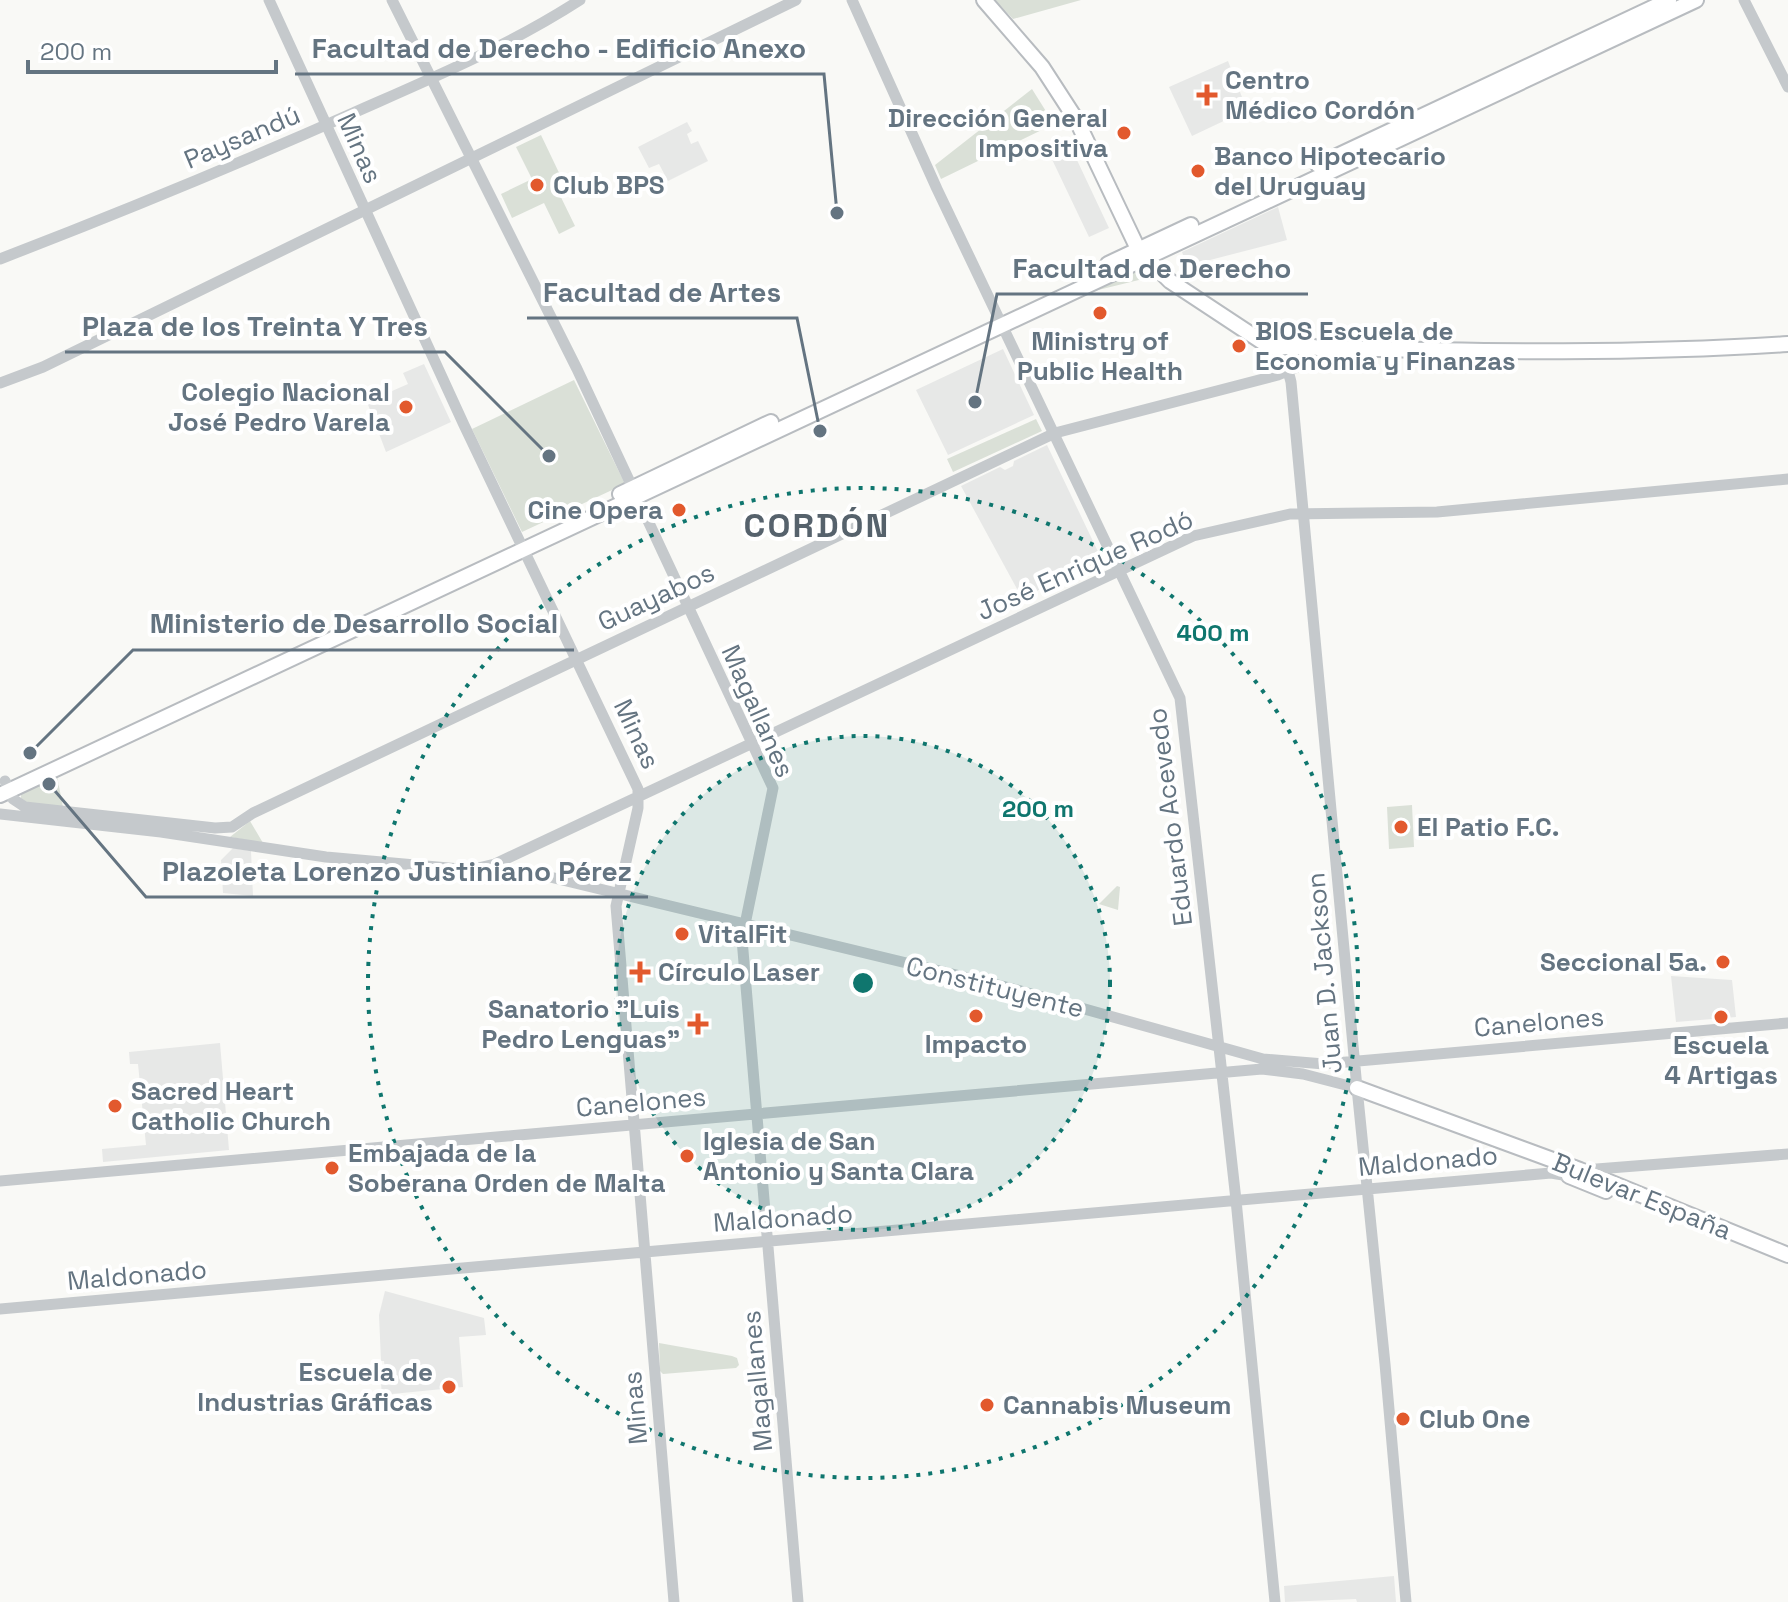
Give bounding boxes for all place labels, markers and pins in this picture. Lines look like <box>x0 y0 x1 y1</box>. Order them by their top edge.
callout: Facultad de Derecho - Edificio Anexo <box>295 22 824 74</box>
place label: Centro Médico Cordón <box>1225 63 1415 127</box>
marker: Centro Médico Cordón <box>1196 84 1218 106</box>
place label: Dirección General Impositiva <box>888 101 1108 165</box>
marker: Dirección General Impositiva <box>1115 124 1133 142</box>
place label: Banco Hipotecario del Uruguay <box>1214 139 1446 203</box>
marker: Banco Hipotecario del Uruguay <box>1189 162 1207 180</box>
place label: Club BPS <box>553 168 665 202</box>
marker: Club BPS <box>528 176 546 194</box>
callout: Facultad de Derecho <box>997 242 1308 294</box>
callout: Facultad de Artes <box>527 266 797 318</box>
callout: Plaza de los Treinta Y Tres <box>65 300 445 352</box>
marker: Ministry of Public Health <box>1091 304 1109 322</box>
place label: BIOS Escuela de Economia y Finanzas <box>1255 314 1516 378</box>
place label: Ministry of Public Health <box>1017 324 1183 388</box>
marker: BIOS Escuela de Economia y Finanzas <box>1230 337 1248 355</box>
place label: Colegio Nacional José Pedro Varela <box>168 375 390 439</box>
marker: Colegio Nacional José Pedro Varela <box>397 398 415 416</box>
place label: Cine Opera <box>528 493 663 527</box>
marker: Cine Opera <box>670 501 688 519</box>
callout: Ministerio de Desarrollo Social <box>133 598 574 650</box>
place label: El Patio F.C. <box>1417 810 1559 844</box>
marker: El Patio F.C. <box>1392 818 1410 836</box>
callout: Plazoleta Lorenzo Justiniano Pérez <box>146 845 648 897</box>
place label: VitalFit <box>698 917 787 951</box>
marker: VitalFit <box>673 925 691 943</box>
place label: Seccional 5a. <box>1540 945 1707 979</box>
marker: Seccional 5a. <box>1714 953 1732 971</box>
place label: Círculo Laser <box>658 955 820 989</box>
marker: Círculo Laser <box>629 961 651 983</box>
centre of rings <box>849 969 877 997</box>
place label: Sanatorio "Luis Pedro Lenguas" <box>481 992 680 1056</box>
marker: Impacto <box>967 1007 985 1025</box>
marker: Escuela 4 Artigas <box>1712 1008 1730 1026</box>
marker: Sanatorio "Luis Pedro Lenguas" <box>687 1013 709 1035</box>
place label: Impacto <box>925 1027 1027 1061</box>
place label: Escuela 4 Artigas <box>1664 1028 1778 1092</box>
place label: Sacred Heart Catholic Church <box>131 1074 331 1138</box>
marker: Sacred Heart Catholic Church <box>106 1097 124 1115</box>
place label: Iglesia de San Antonio y Santa Clara <box>703 1124 974 1188</box>
place label: Embajada de la Soberana Orden de Malta <box>348 1136 666 1200</box>
marker: Iglesia de San Antonio y Santa Clara <box>678 1147 696 1165</box>
marker: Embajada de la Soberana Orden de Malta <box>323 1159 341 1177</box>
place label: Escuela de Industrias Gráficas <box>197 1355 433 1419</box>
marker: Escuela de Industrias Gráficas <box>440 1378 458 1396</box>
place label: Cannabis Museum <box>1003 1388 1231 1422</box>
marker: Cannabis Museum <box>978 1396 996 1414</box>
place label: Club One <box>1419 1402 1530 1436</box>
marker: Club One <box>1394 1410 1412 1428</box>

